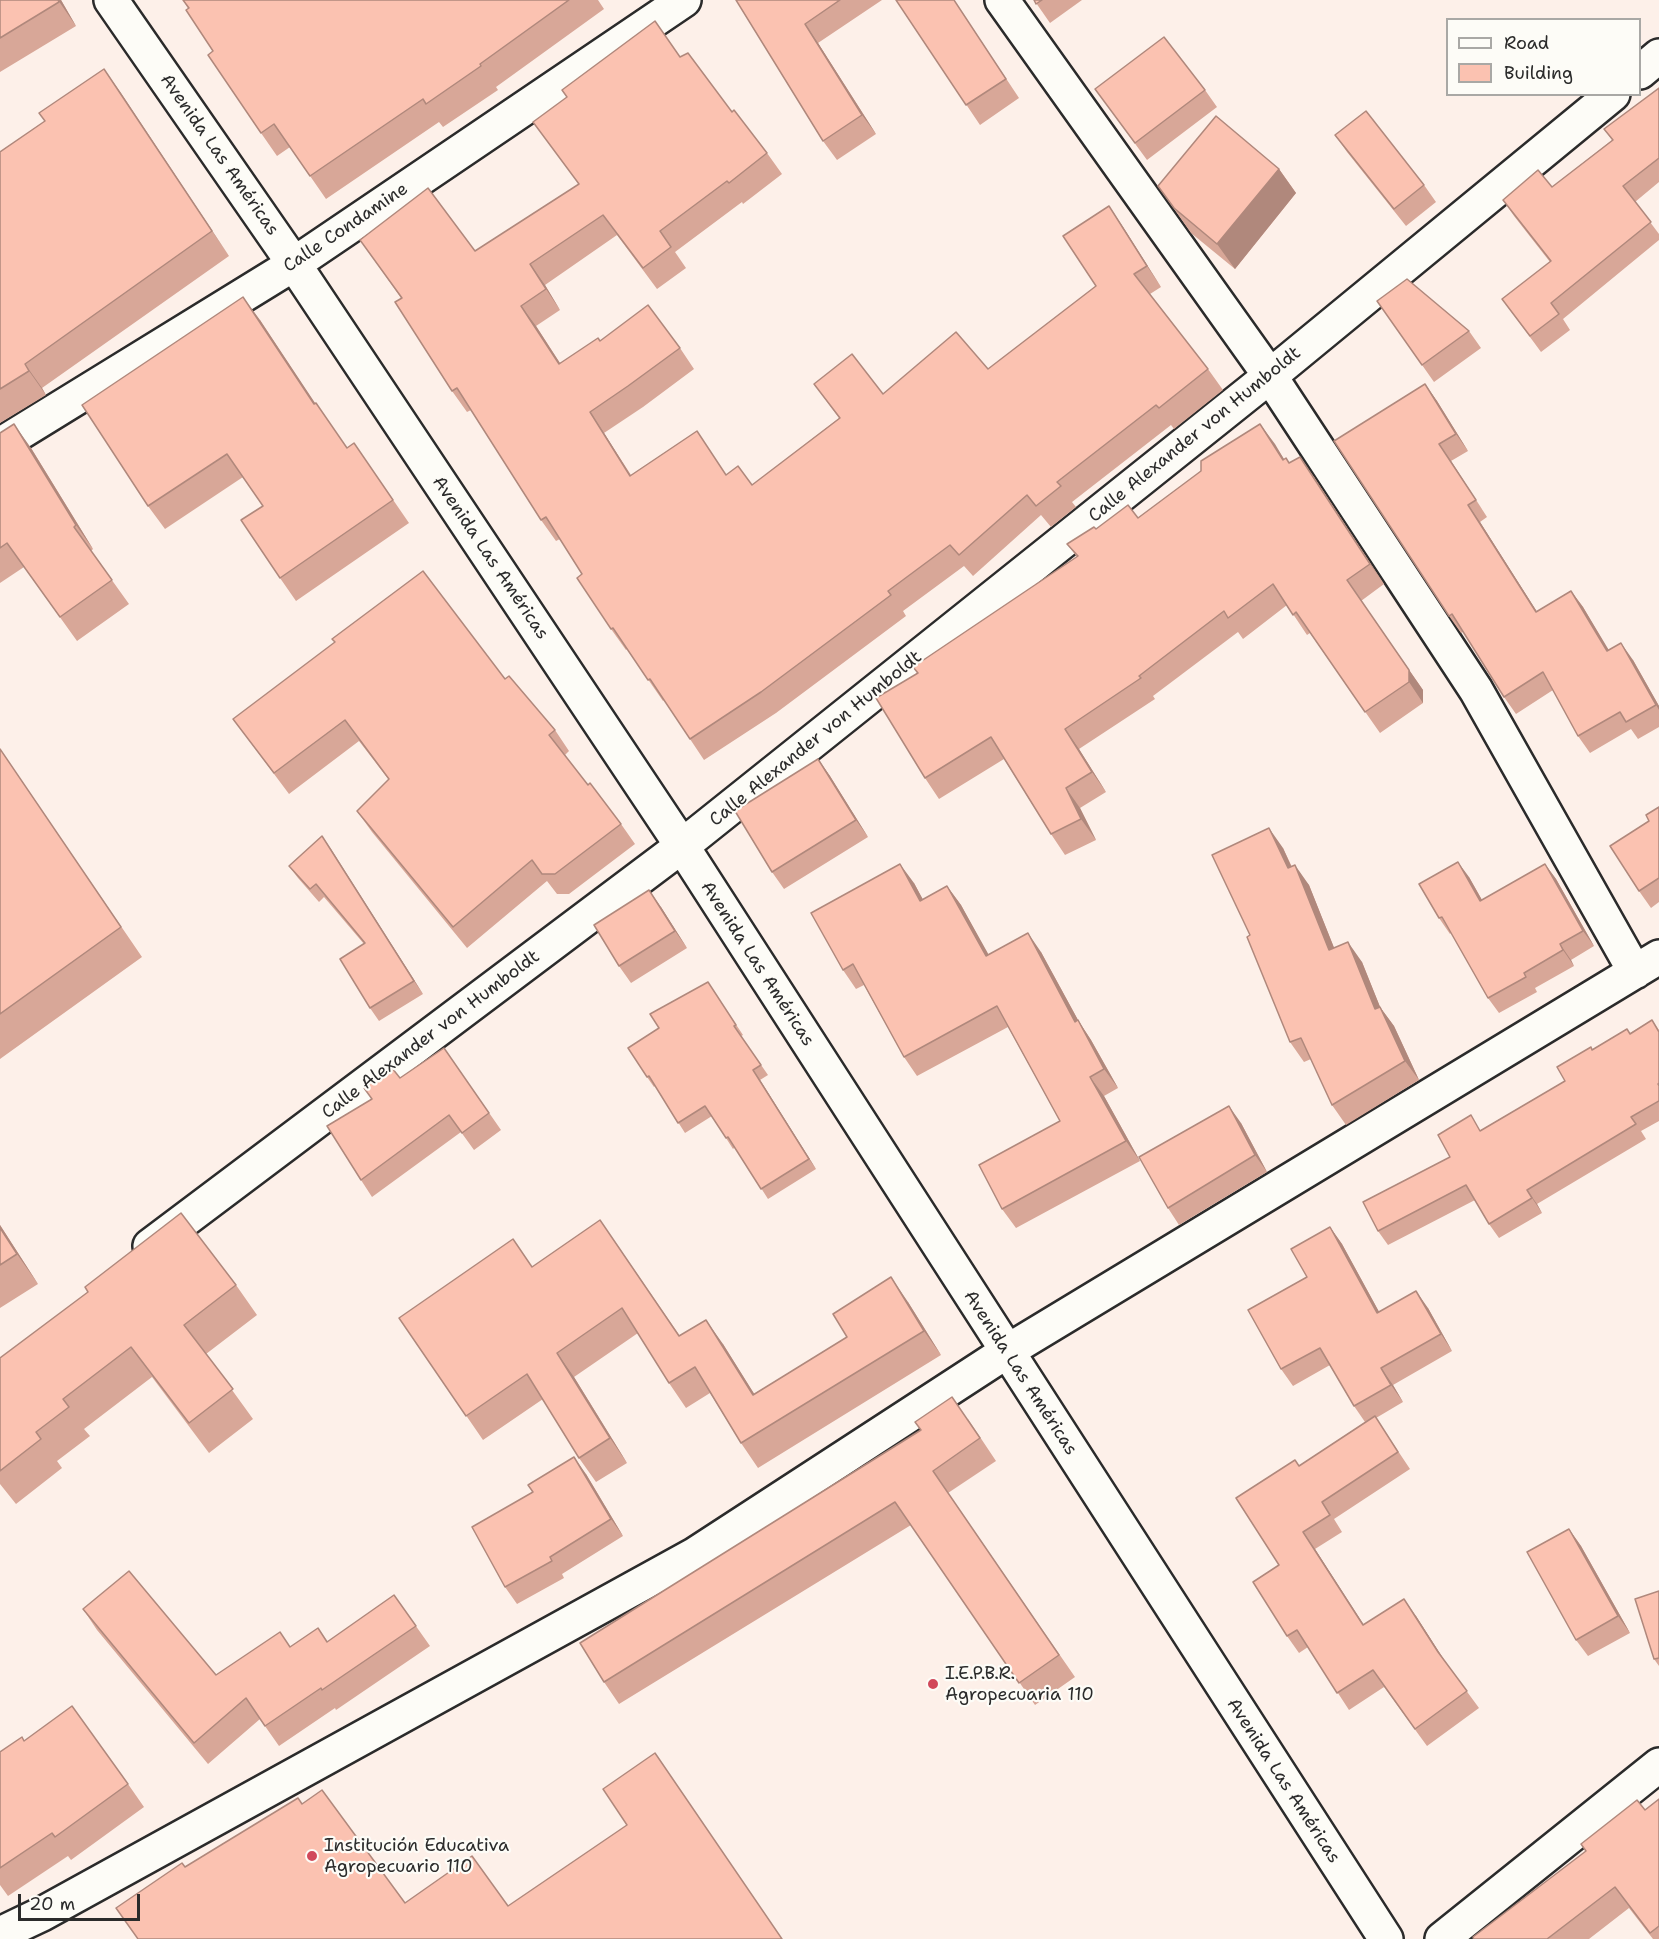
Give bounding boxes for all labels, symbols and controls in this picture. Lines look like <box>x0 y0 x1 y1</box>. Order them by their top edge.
legend <box>1446 18 1641 96</box>
text: Road <box>1504 31 1549 55</box>
text: Building <box>1504 61 1573 85</box>
street label: Avenida Las Américas <box>155 70 283 240</box>
street label: Calle Condamine <box>280 178 412 278</box>
street label: Calle Alexander von Humboldt <box>1084 343 1306 527</box>
street label: Avenida Las Américas <box>427 472 553 644</box>
street label: Calle Alexander von Humboldt <box>705 647 927 831</box>
street label: Avenida Las Américas <box>696 877 818 1051</box>
street label: Calle Alexander von Humboldt <box>318 946 544 1124</box>
street label: Avenida Las Américas <box>959 1286 1081 1460</box>
place label: I.E.P.B.R. Agropecuaria 110 <box>945 1663 1094 1706</box>
marker: I.E.P.B.R. Agropecuaria 110 <box>926 1677 940 1691</box>
street label: Avenida Las Américas <box>1222 1694 1344 1868</box>
place label: Institución Educativa Agropecuario 110 <box>324 1835 509 1878</box>
marker: Institución Educativa Agropecuario 110 <box>305 1849 319 1863</box>
scale bar <box>21 1882 142 1920</box>
text: 20 m <box>29 1892 75 1916</box>

